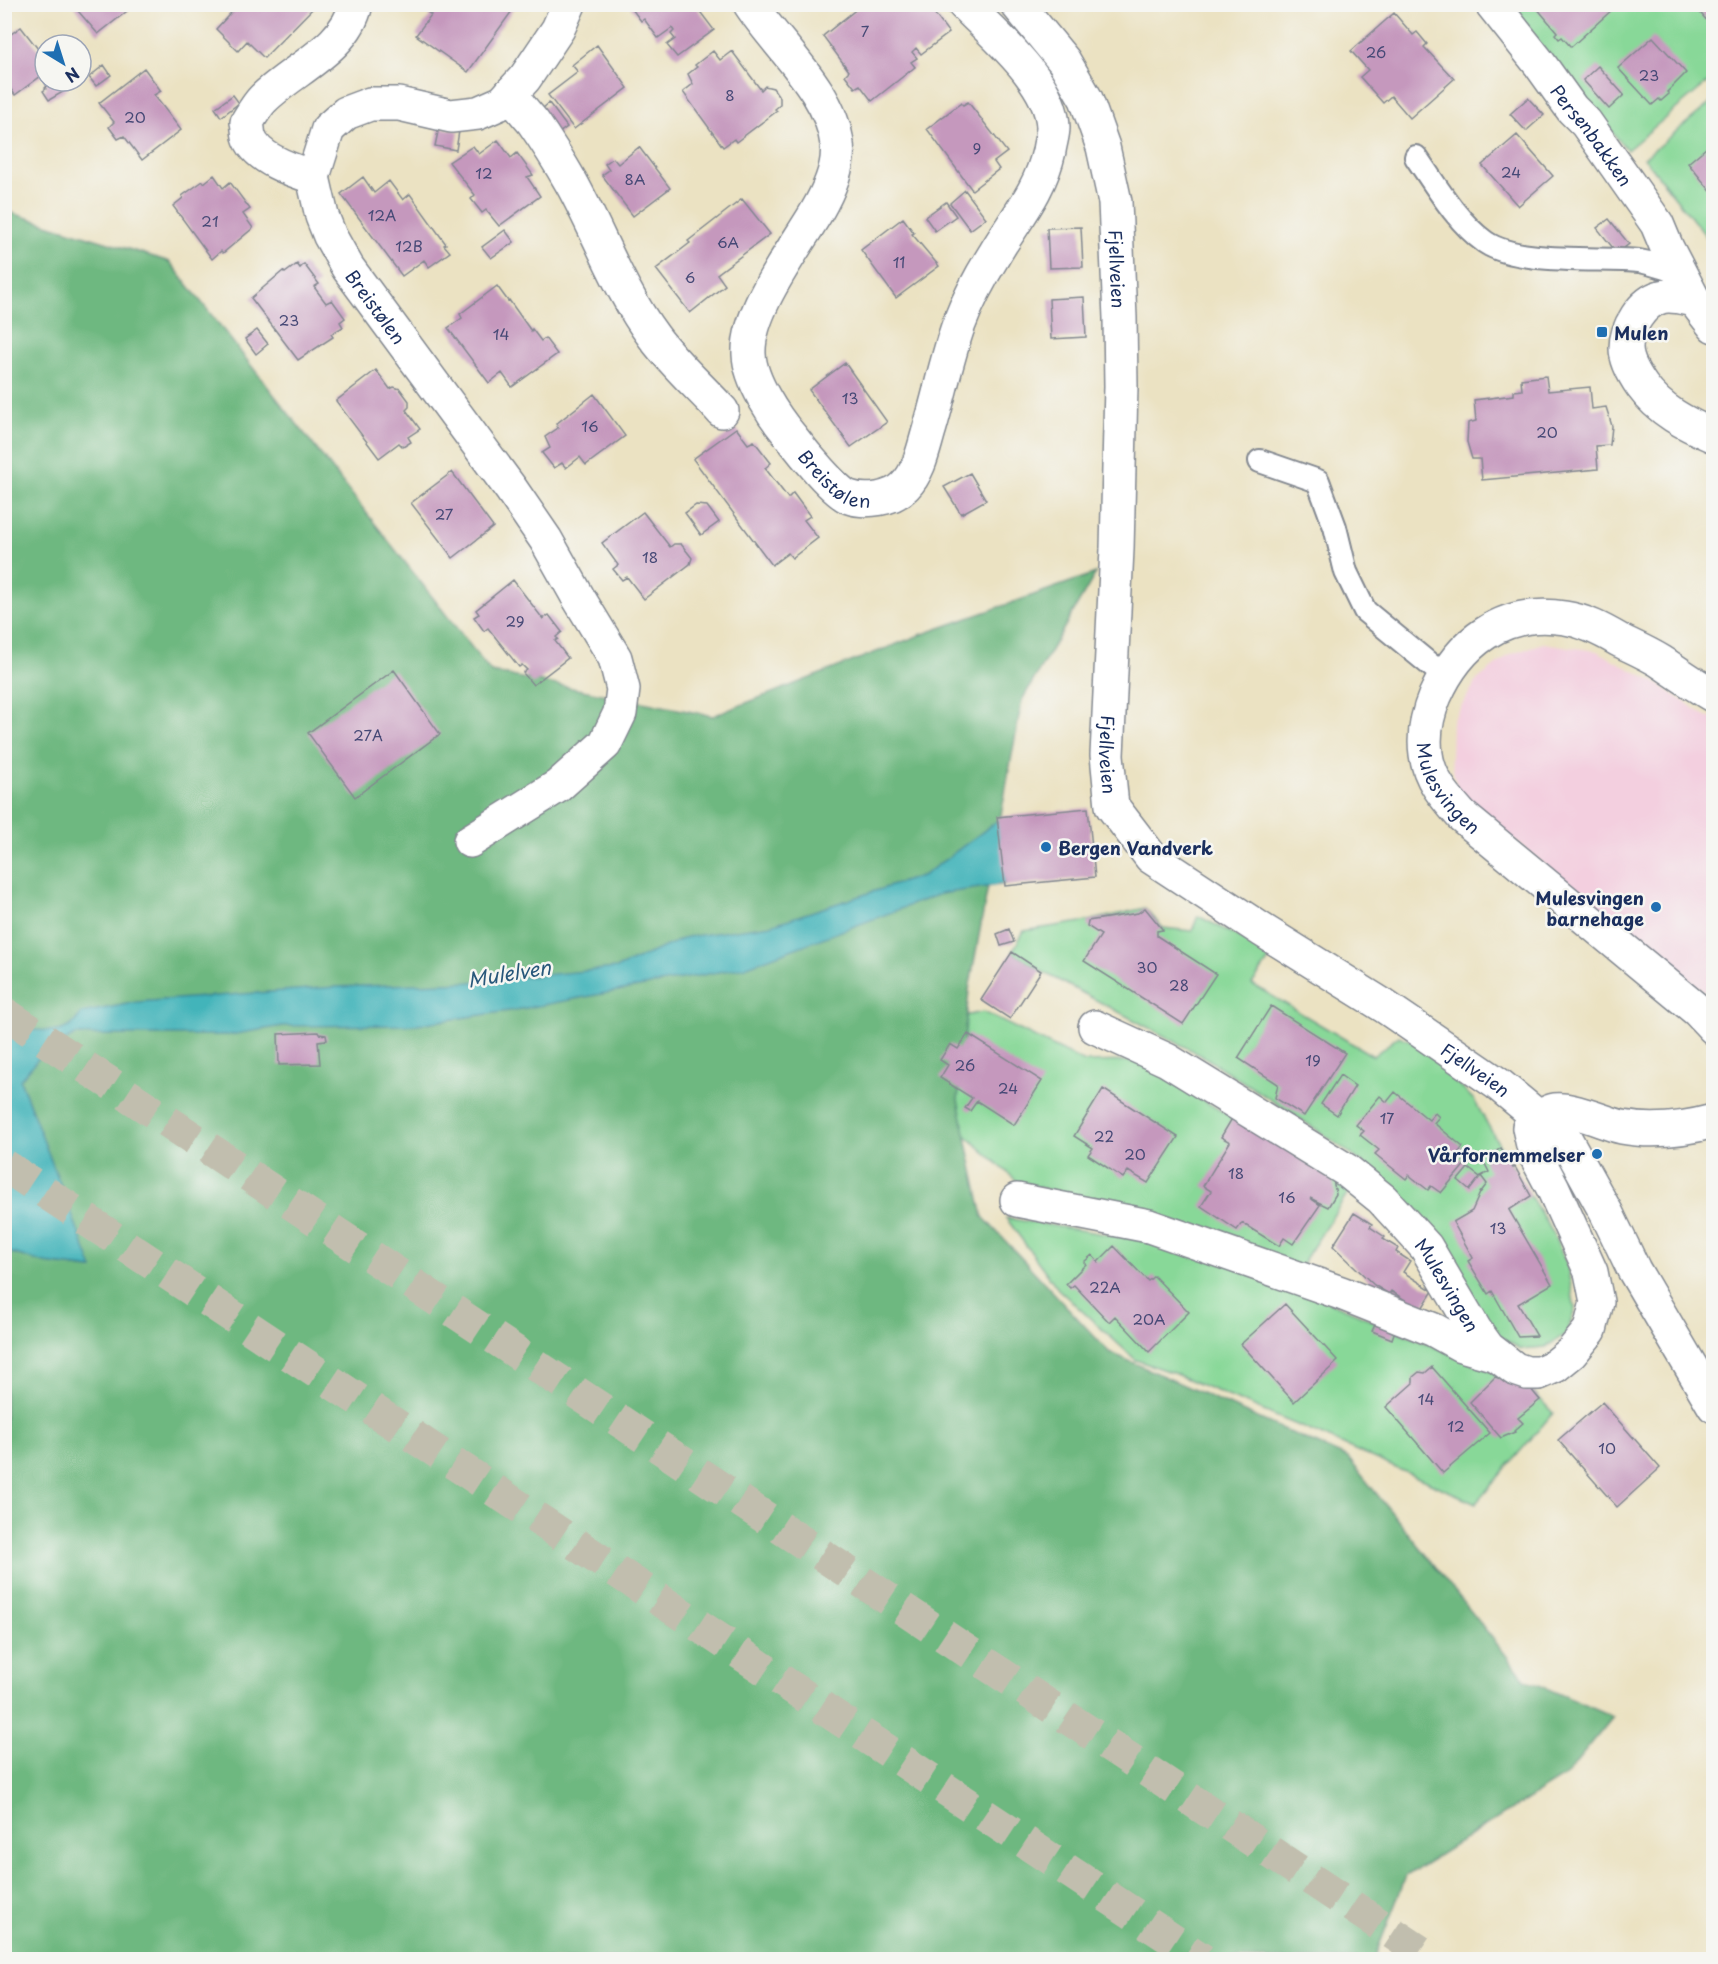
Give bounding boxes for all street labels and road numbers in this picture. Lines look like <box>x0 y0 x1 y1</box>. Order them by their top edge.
street label: Persenbakken <box>1545 78 1640 191</box>
street label: Fjellveien <box>1103 229 1133 309</box>
street label: Breistølen <box>340 264 413 349</box>
street label: Breistølen <box>793 443 871 513</box>
street label: Fjellveien <box>1093 715 1124 795</box>
street label: Mulesvingen <box>1411 741 1487 840</box>
street label: Fjellveien <box>1436 1036 1516 1103</box>
street label: Mulesvingen <box>1410 1231 1486 1337</box>

